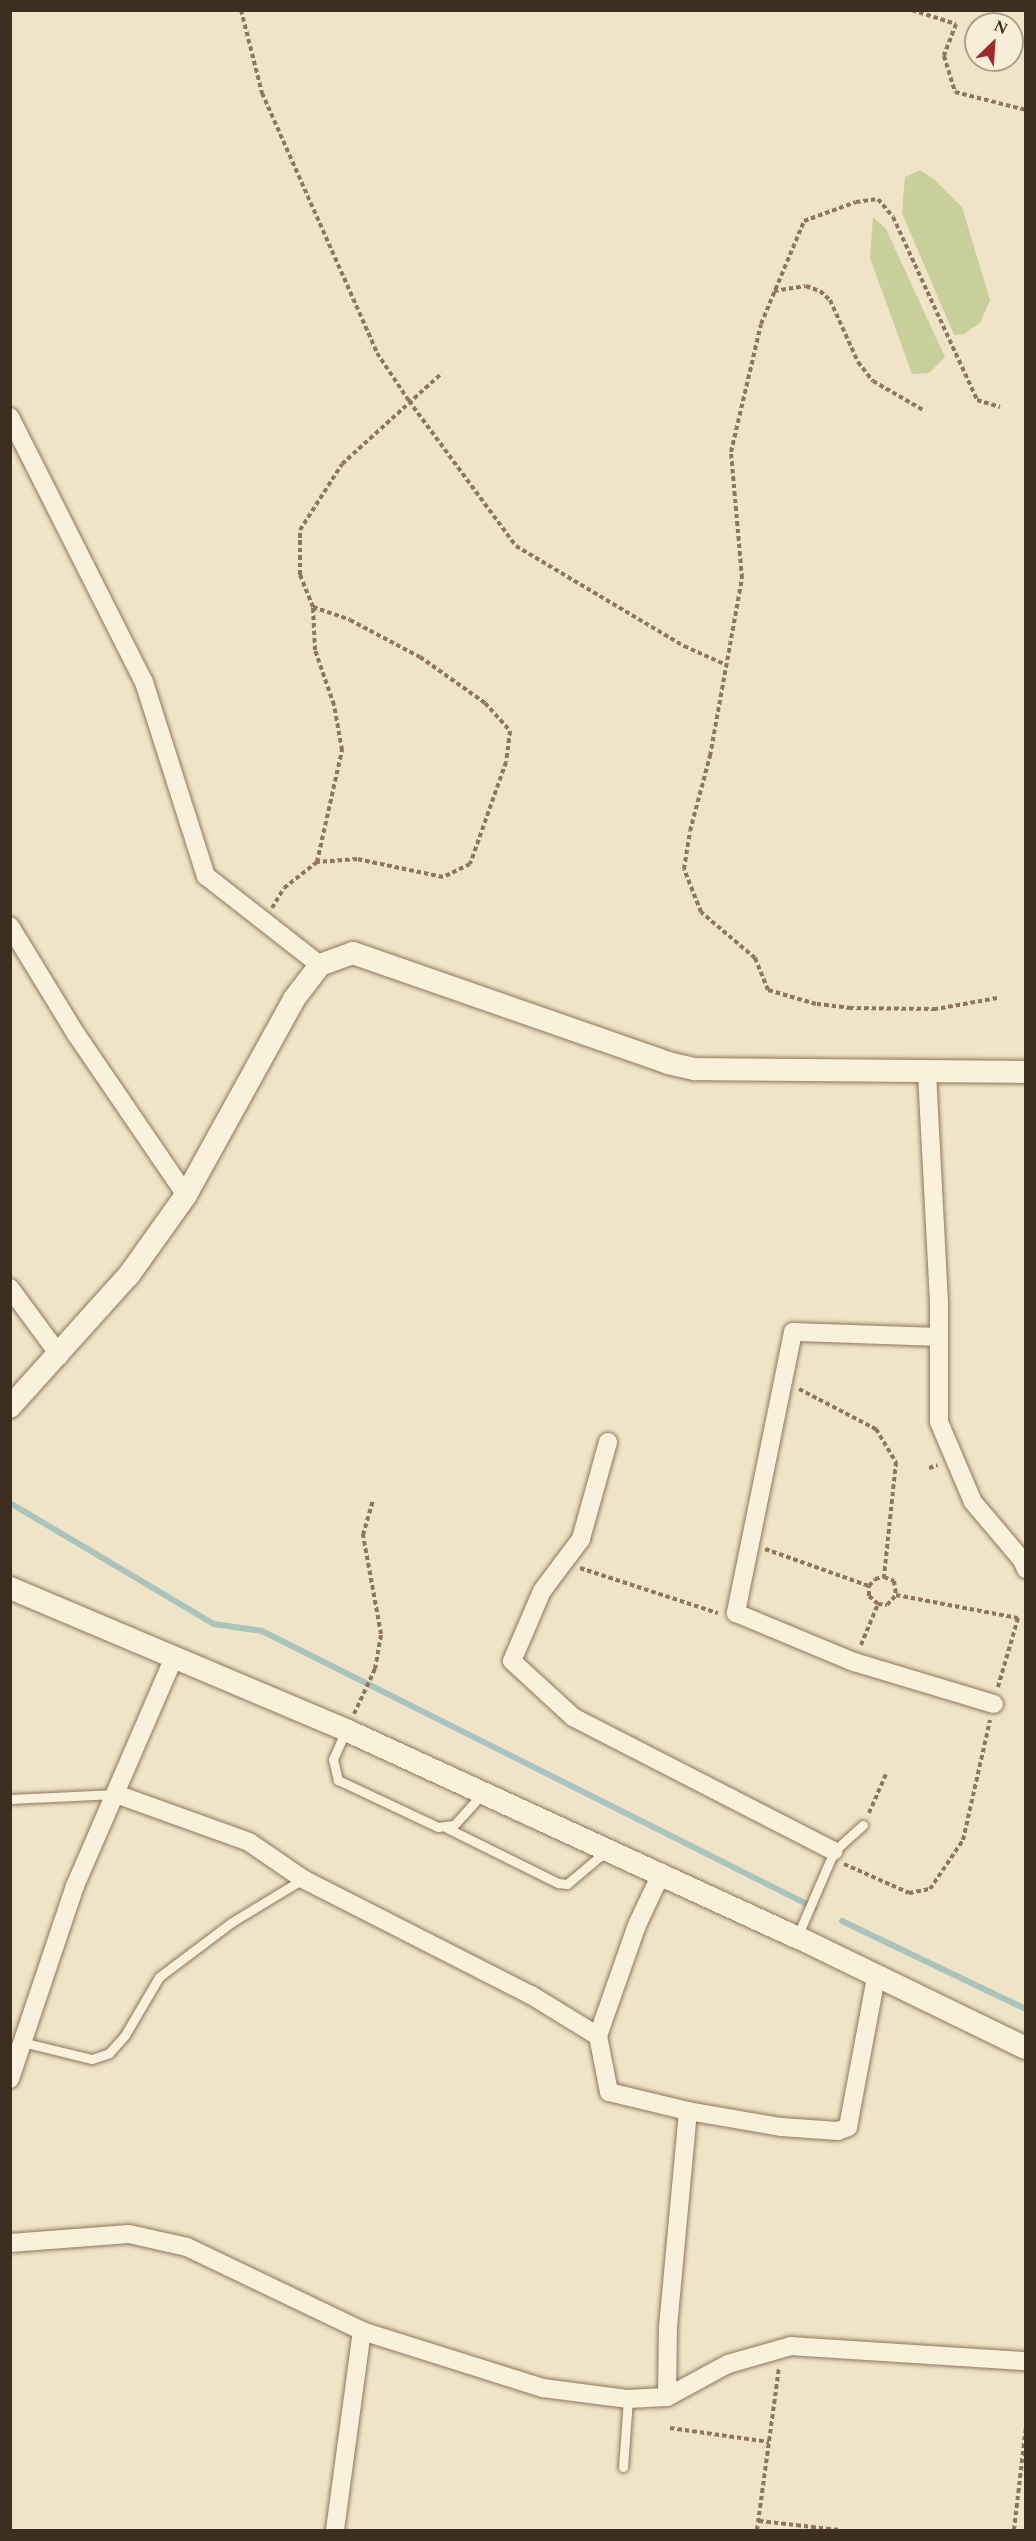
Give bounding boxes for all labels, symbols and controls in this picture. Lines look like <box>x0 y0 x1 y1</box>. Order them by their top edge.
north arrow <box>964 12 1024 72</box>
text: N <box>990 14 1012 41</box>

